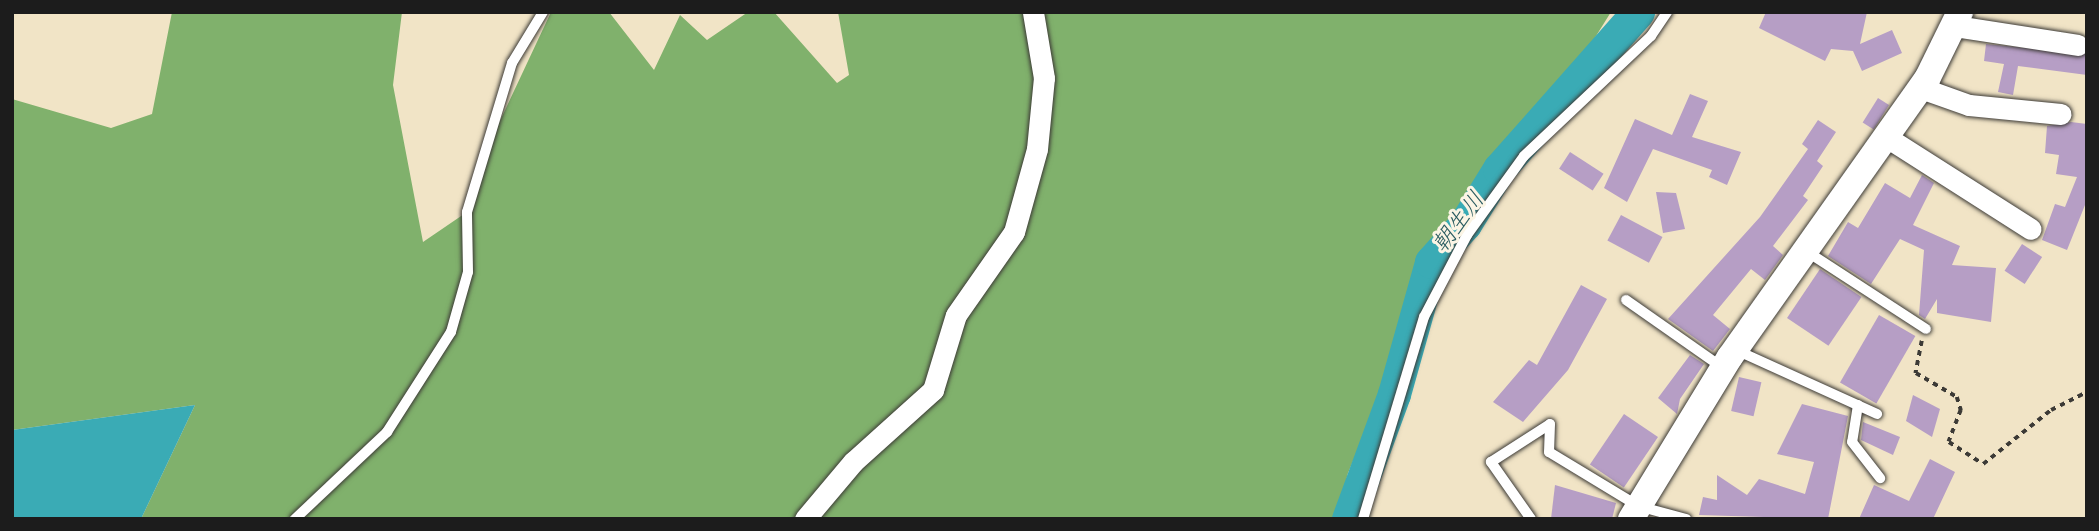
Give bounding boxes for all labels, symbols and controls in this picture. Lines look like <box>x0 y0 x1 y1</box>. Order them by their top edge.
water label: 朝生川 <box>1429 188 1493 260</box>

